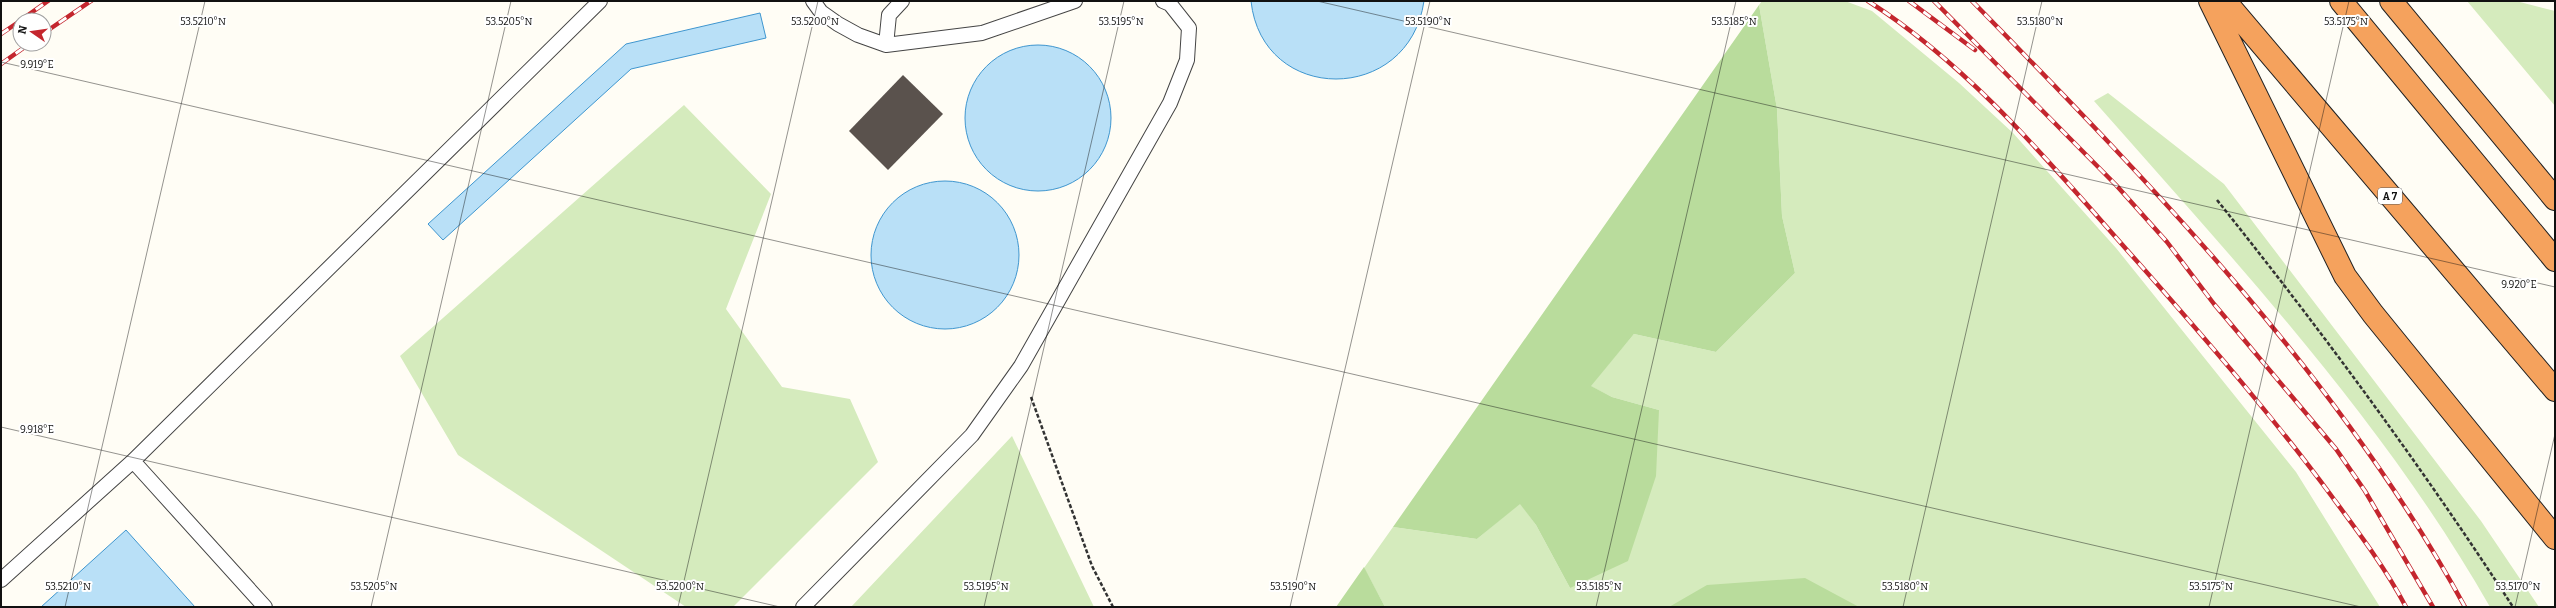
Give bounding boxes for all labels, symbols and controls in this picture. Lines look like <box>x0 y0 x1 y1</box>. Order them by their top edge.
north arrow <box>12 12 52 52</box>
text: 53.5210°N <box>180 16 226 28</box>
text: 53.5205°N <box>485 16 533 28</box>
text: 53.5200°N <box>791 16 839 28</box>
text: 53.5195°N <box>1098 16 1144 28</box>
text: 53.5190°N <box>1405 16 1451 28</box>
text: 53.5185°N <box>1711 16 1757 28</box>
text: 53.5180°N <box>2017 16 2063 28</box>
text: 53.5175°N <box>2324 16 2368 28</box>
text: N <box>15 24 30 35</box>
text: 9.919°E <box>20 59 54 71</box>
road number: A 7 <box>2378 188 2402 204</box>
text: 9.920°E <box>2501 279 2537 291</box>
text: 9.918°E <box>20 424 54 436</box>
text: 53.5210°N <box>45 581 91 593</box>
text: 53.5205°N <box>350 581 398 593</box>
text: 53.5200°N <box>656 581 704 593</box>
text: 53.5195°N <box>963 581 1009 593</box>
text: 53.5190°N <box>1270 581 1316 593</box>
text: 53.5185°N <box>1576 581 1622 593</box>
text: 53.5180°N <box>1882 581 1928 593</box>
text: 53.5175°N <box>2189 581 2233 593</box>
text: 53.5170°N <box>2495 581 2541 593</box>

